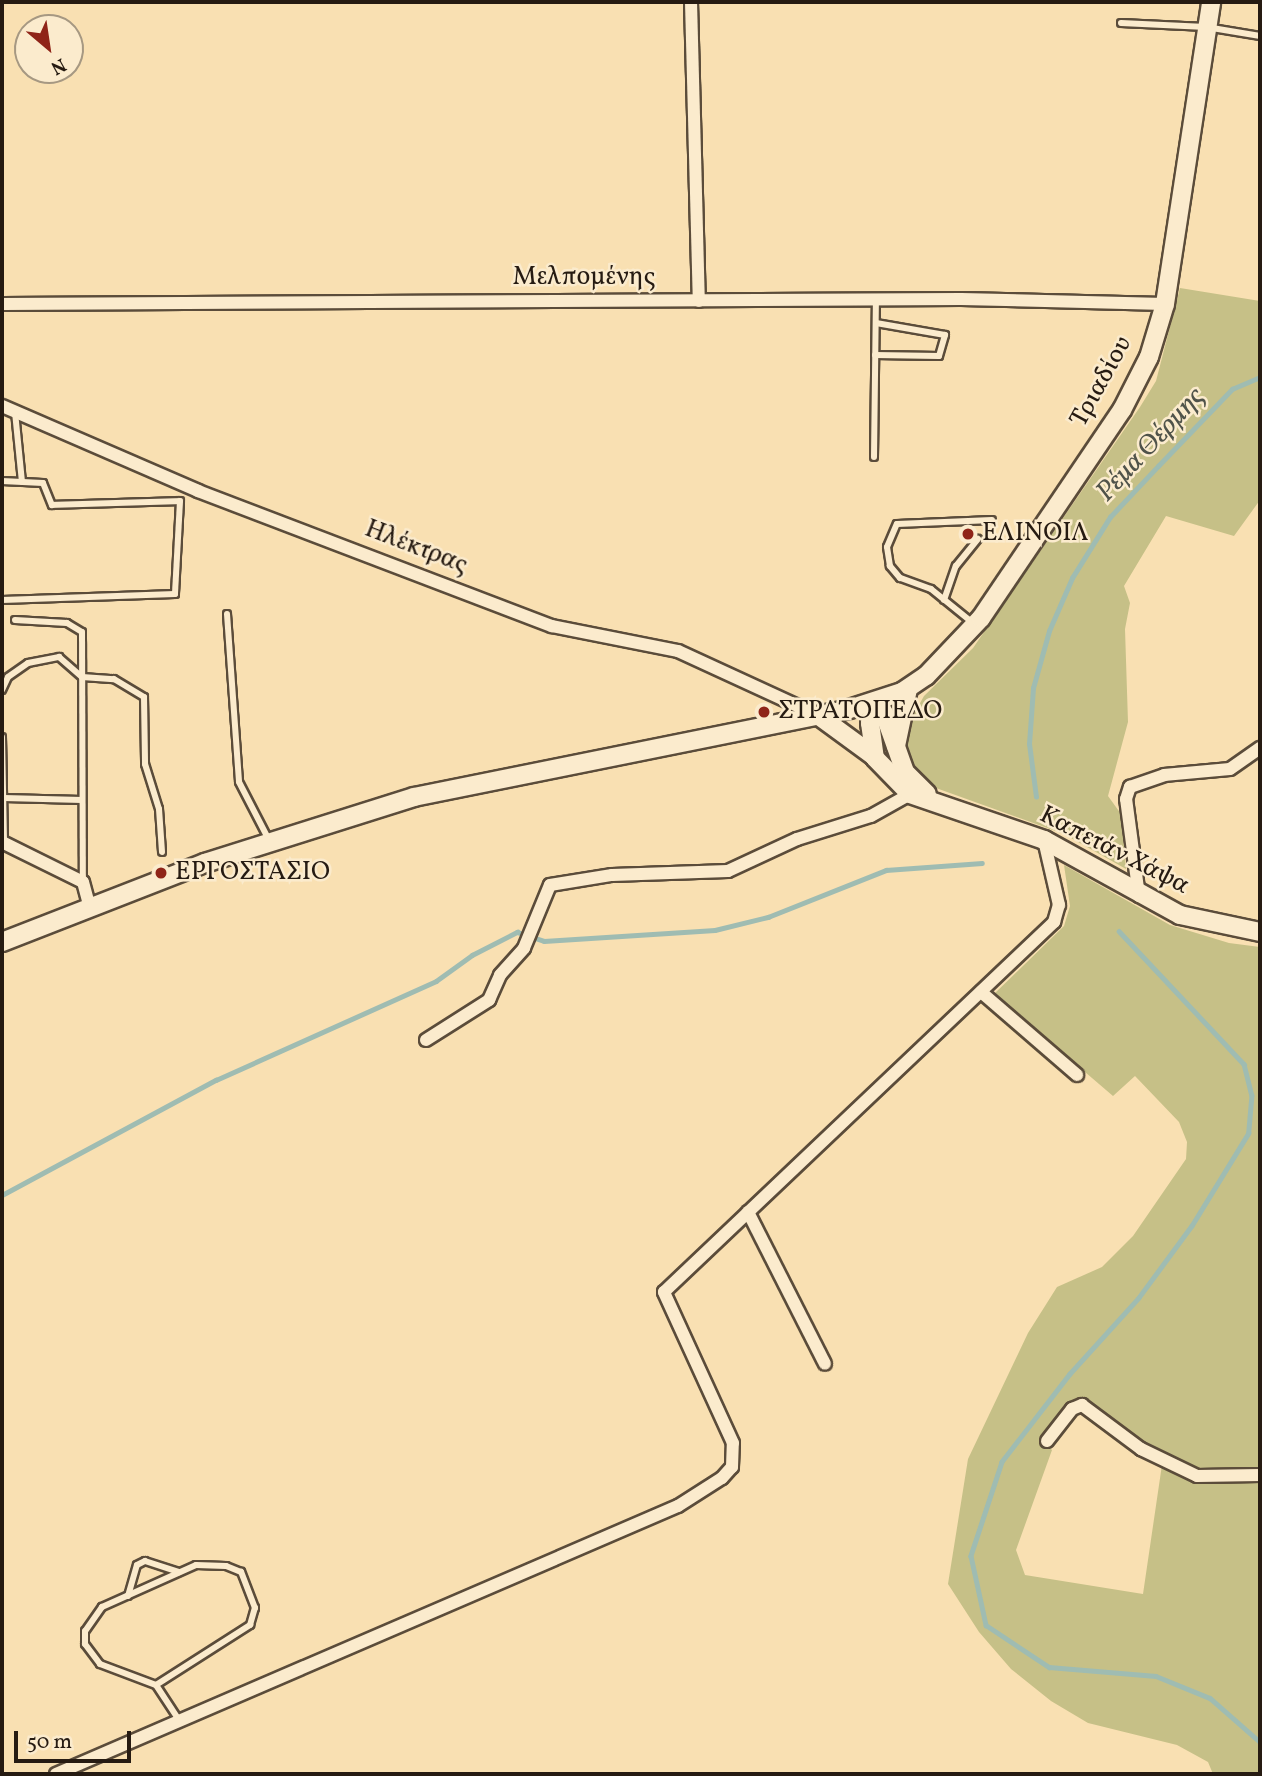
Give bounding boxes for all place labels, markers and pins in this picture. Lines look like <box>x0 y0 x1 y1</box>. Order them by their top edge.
place label: ΕΛΙΝΟΙΛ <box>982 518 1089 550</box>
marker: ΕΛΙΝΟΙΛ <box>960 526 976 542</box>
place label: ΣΤΡΑΤΟΠΕΔΟ <box>778 696 942 728</box>
marker: ΣΤΡΑΤΟΠΕΔΟ <box>756 704 772 720</box>
place label: ΕΡΓΟΣΤΑΣΙΟ <box>175 857 330 889</box>
marker: ΕΡΓΟΣΤΑΣΙΟ <box>153 865 169 881</box>

